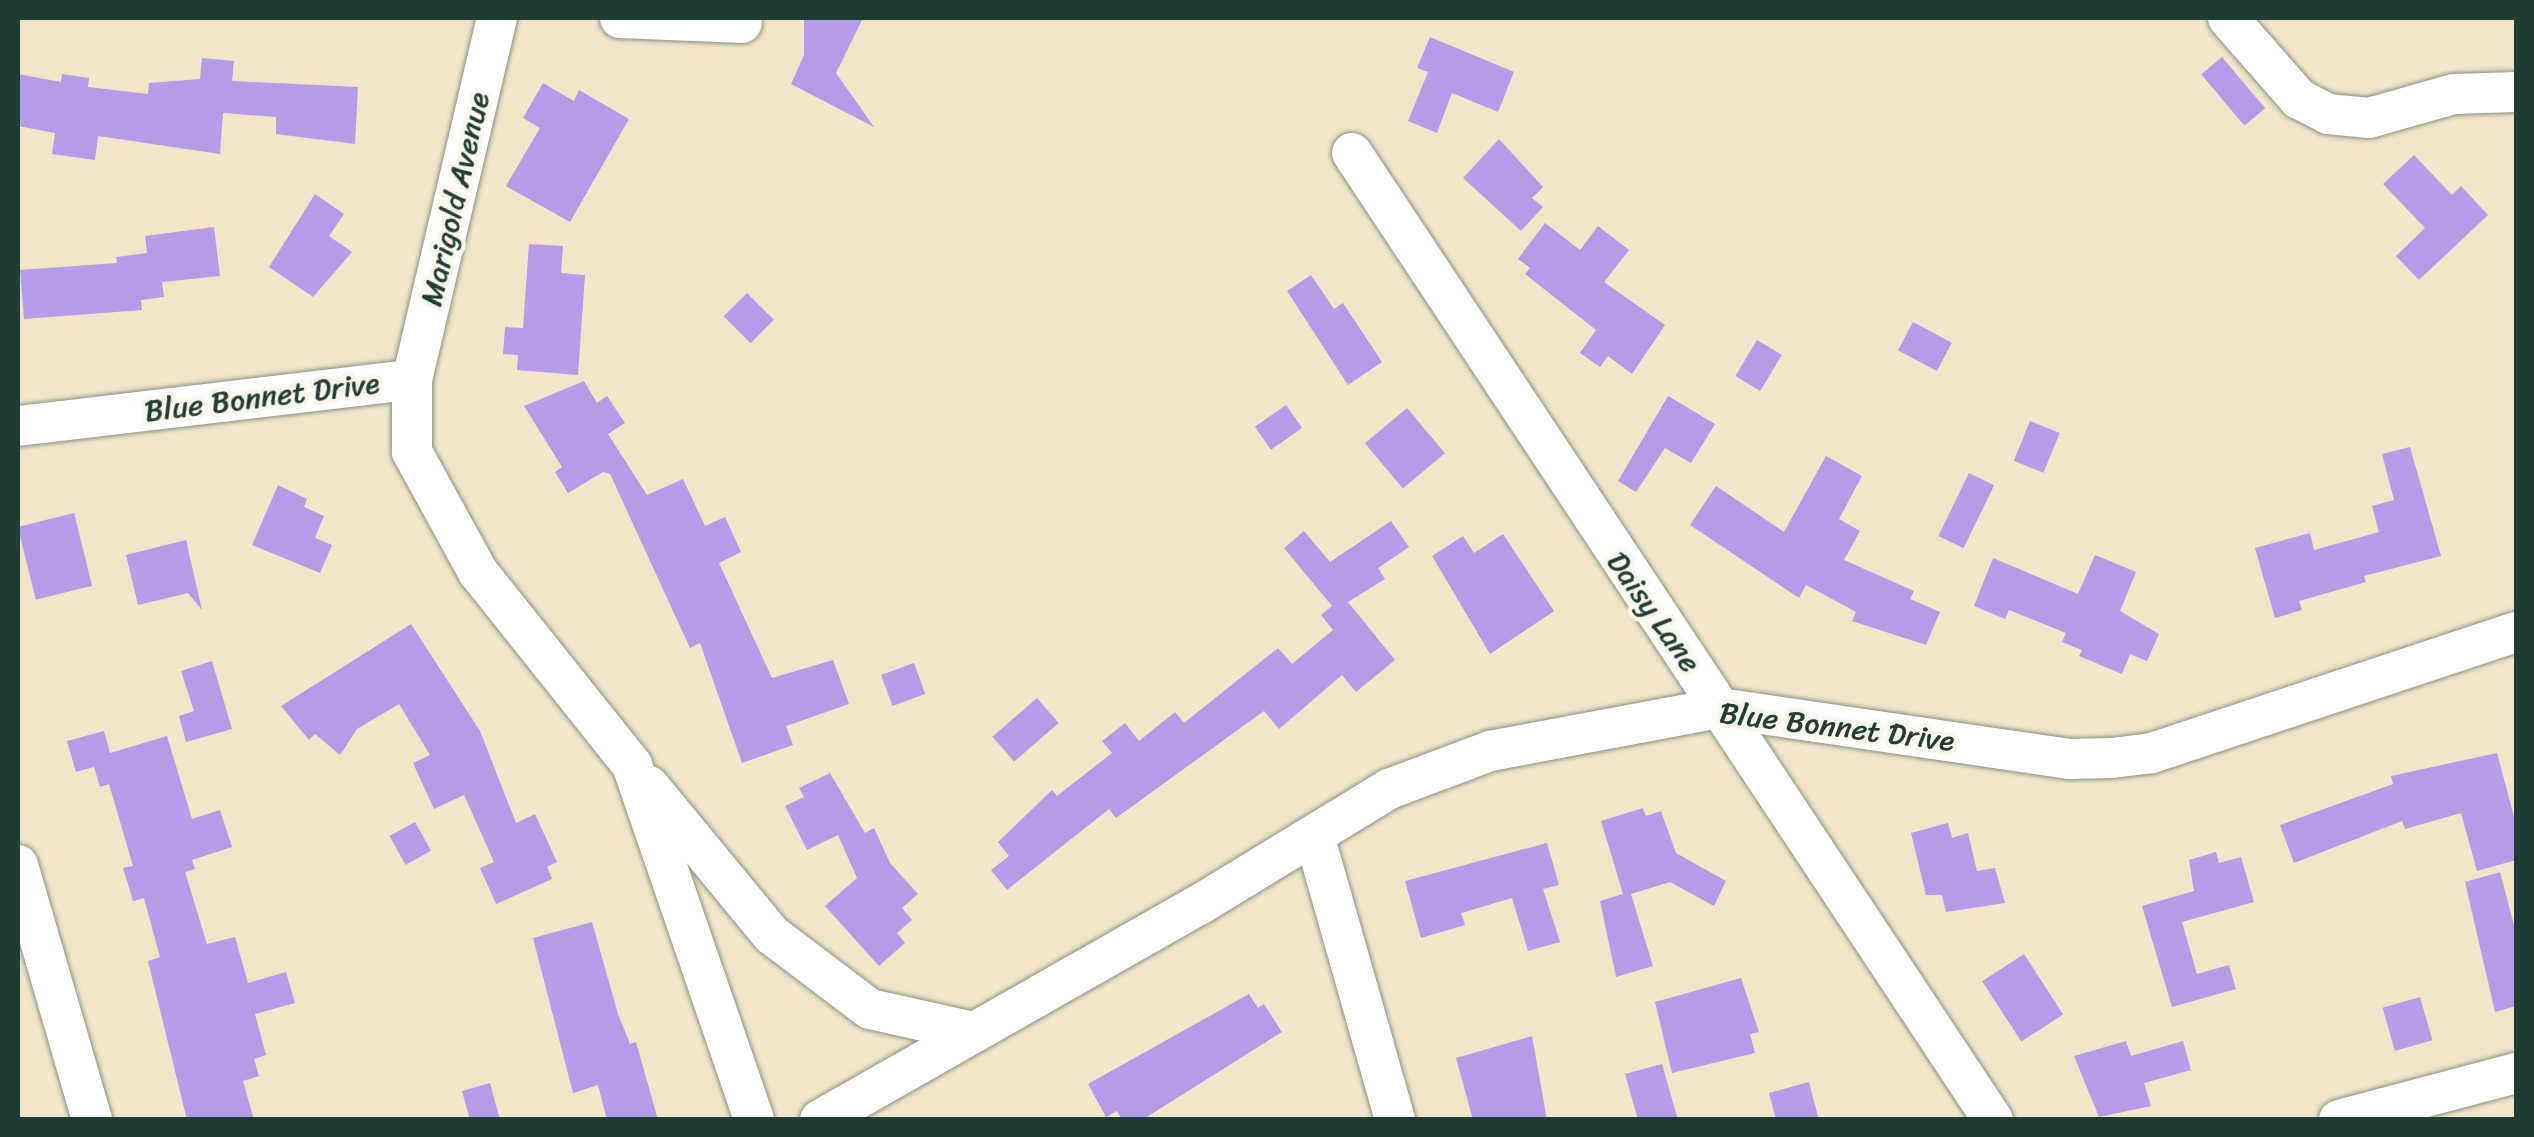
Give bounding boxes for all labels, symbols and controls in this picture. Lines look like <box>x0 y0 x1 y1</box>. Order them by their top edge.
street label: Marigold Avenue <box>413 89 497 309</box>
street label: Blue Bonnet Drive <box>142 365 382 429</box>
street label: Daisy Lane <box>1599 545 1709 679</box>
street label: Blue Bonnet Drive <box>1717 695 1957 759</box>

